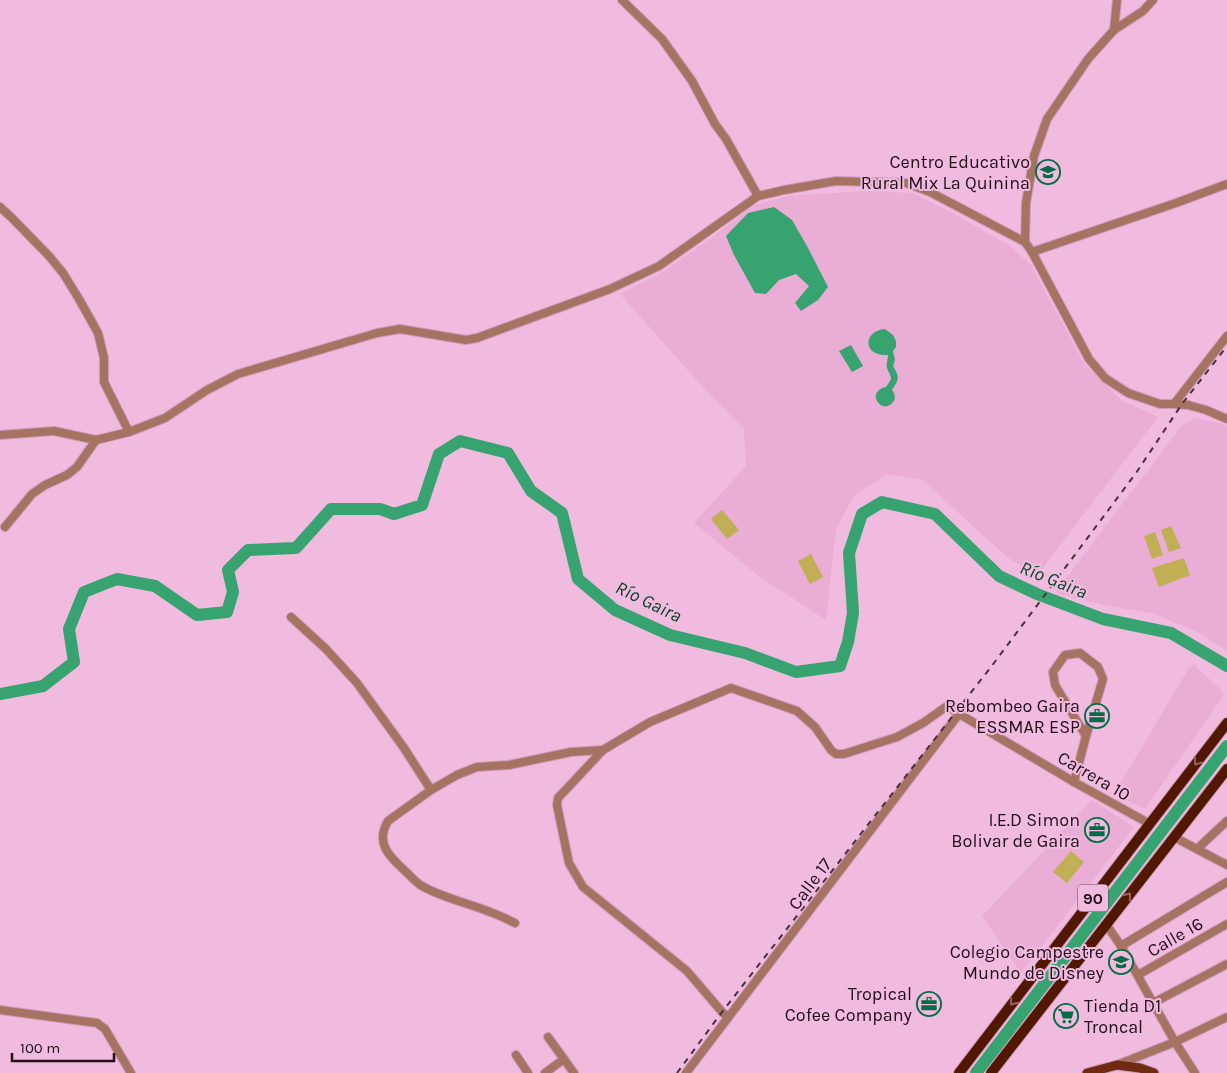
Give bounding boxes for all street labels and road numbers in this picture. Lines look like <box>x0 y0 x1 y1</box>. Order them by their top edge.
street label: Carrera 10 <box>1054 746 1134 806</box>
street label: Calle 17 <box>783 853 837 914</box>
road number: 90 <box>1078 884 1108 911</box>
street label: Calle 16 <box>1143 912 1207 962</box>

